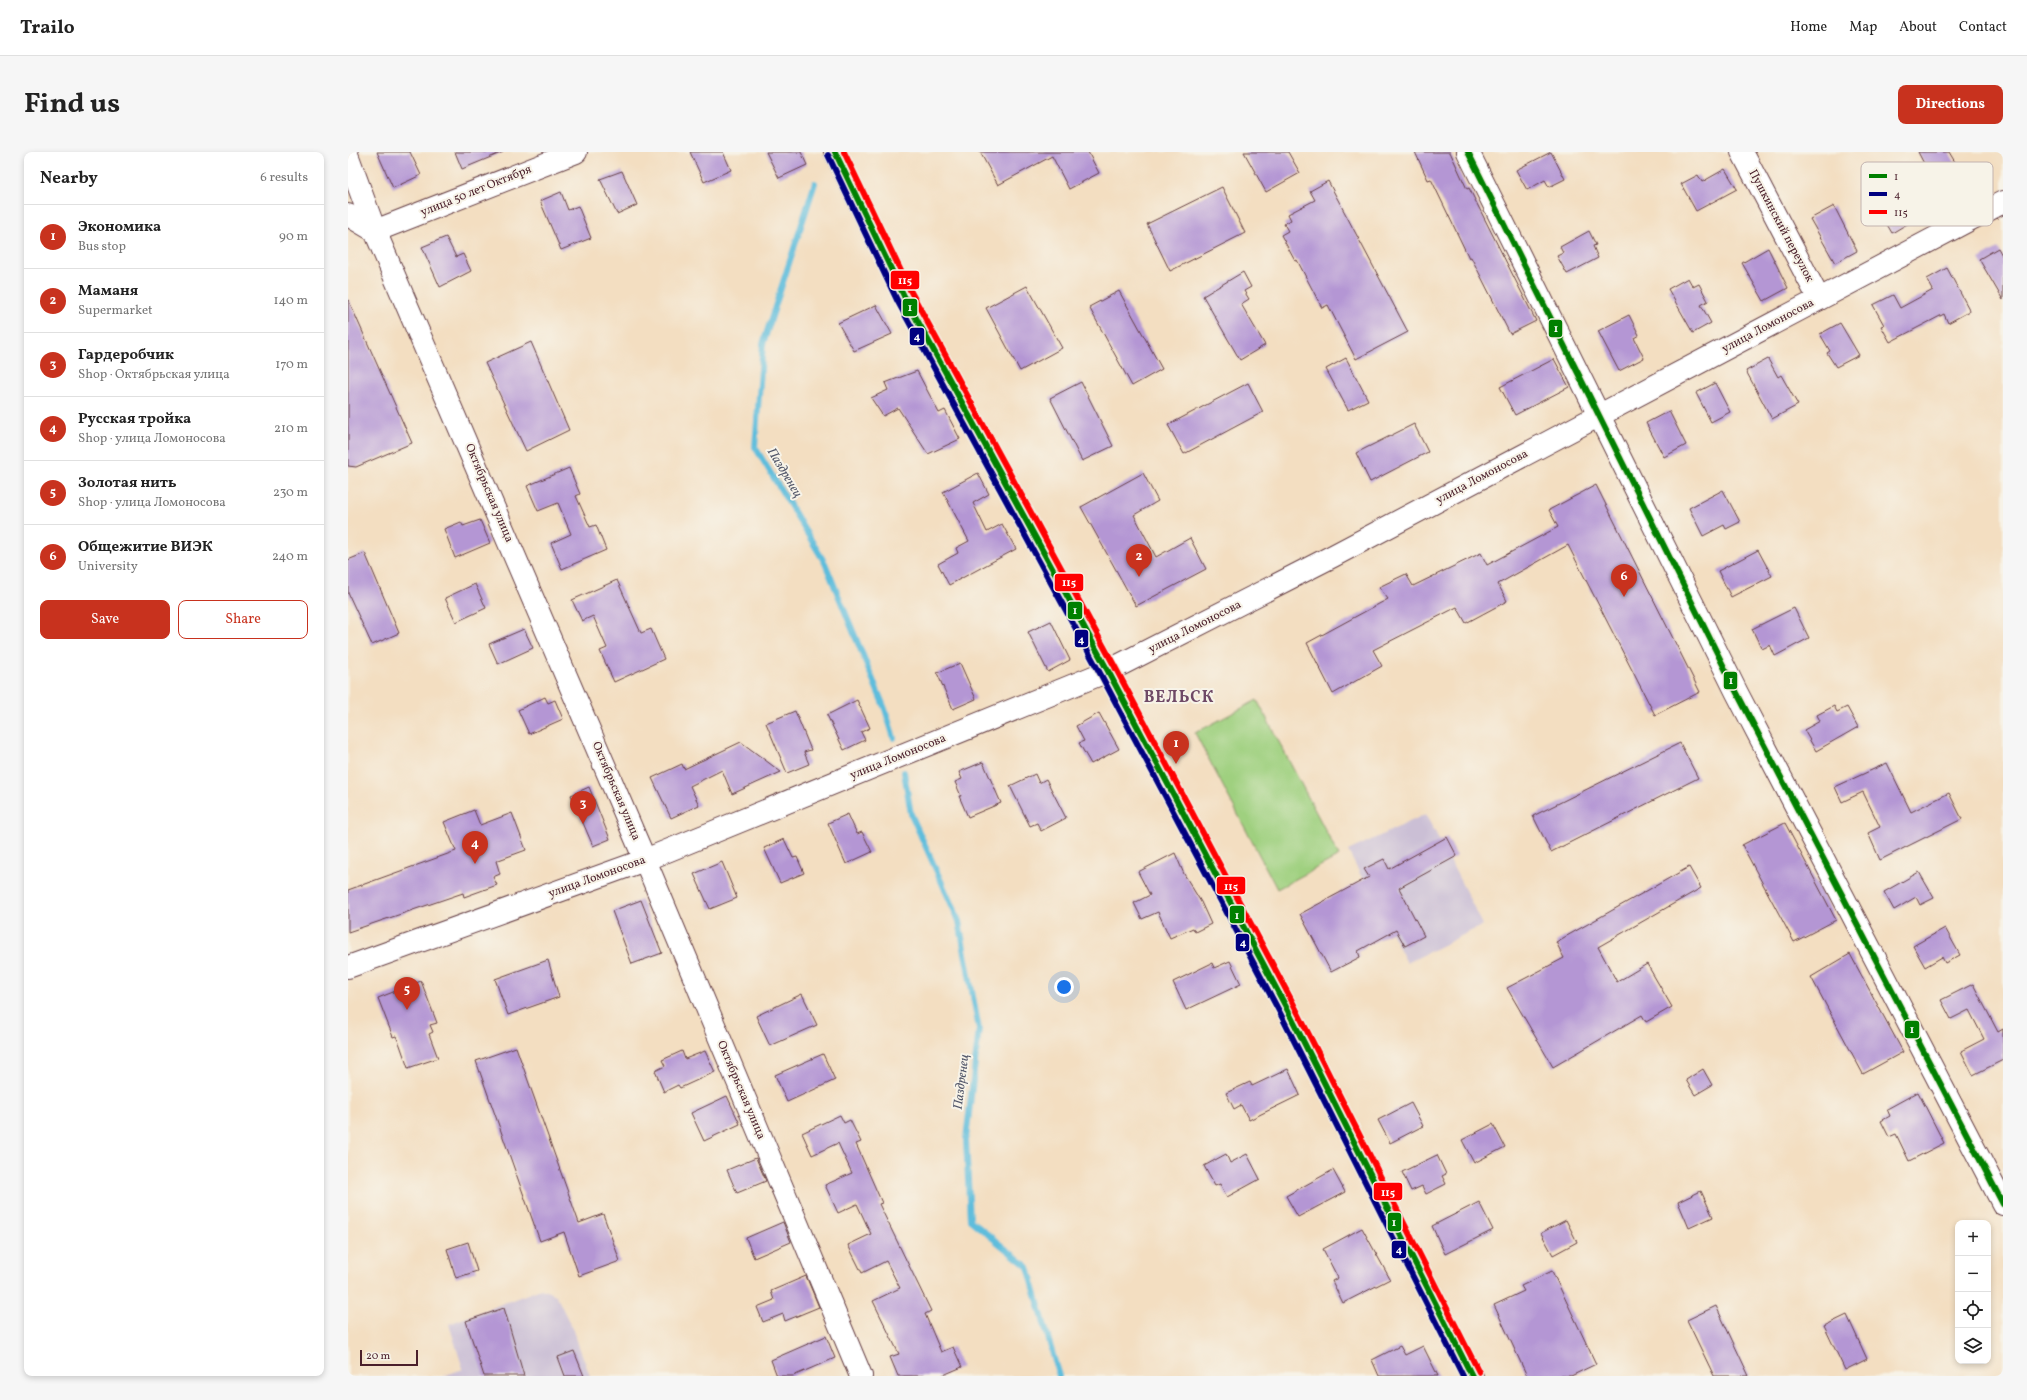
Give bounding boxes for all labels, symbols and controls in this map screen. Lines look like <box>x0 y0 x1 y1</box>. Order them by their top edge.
text: Trailo <box>20 15 75 41</box>
text: Home <box>1790 18 1827 37</box>
text: Map <box>1849 18 1877 37</box>
text: About <box>1899 18 1937 37</box>
text: Contact <box>1959 18 2007 37</box>
text: Find us <box>24 85 120 124</box>
button: Directions <box>1898 85 2003 124</box>
street label: улица 50 лет Октября <box>418 161 534 221</box>
legend <box>1861 162 1993 226</box>
text: Nearby <box>40 167 98 190</box>
street label: Пушкинский переулок <box>1745 167 1818 286</box>
text: 6 results <box>260 169 308 187</box>
text: 1 <box>1894 170 1898 185</box>
text: 4 <box>1894 188 1901 203</box>
text: 115 <box>1894 206 1908 221</box>
text: Экономика <box>78 217 161 238</box>
text: 1 <box>50 228 56 246</box>
text: 90 m <box>279 228 308 246</box>
text: Bus stop <box>78 238 126 256</box>
line badge: 115 <box>890 270 920 290</box>
text: 115 <box>898 274 912 289</box>
text: Маманя <box>78 281 138 302</box>
text: 2 <box>50 292 56 310</box>
text: 140 m <box>274 292 308 310</box>
street label: улица Ломоносова <box>1719 295 1817 357</box>
line badge: 1 <box>902 298 918 317</box>
text: 1 <box>908 301 912 316</box>
text: Supermarket <box>78 302 153 320</box>
line badge: 1 <box>1548 319 1563 338</box>
text: 1 <box>1554 322 1558 337</box>
line badge: 4 <box>909 327 925 346</box>
text: 4 <box>914 330 921 345</box>
text: Гардеробчик <box>78 345 174 366</box>
text: 3 <box>50 356 56 374</box>
text: 170 m <box>275 356 308 374</box>
text: Shop · Октябрьская улица <box>78 366 230 384</box>
text: Русская тройка <box>78 409 191 430</box>
text: 4 <box>49 420 57 438</box>
text: 210 m <box>274 420 308 438</box>
text: Shop · улица Ломоносова <box>78 430 226 448</box>
street label: Октябрьская улица <box>461 441 517 545</box>
water label: Паздренец <box>762 445 806 502</box>
street label: улица Ломоносова <box>1433 446 1531 508</box>
text: Золотая нить <box>78 473 177 494</box>
text: 5 <box>50 484 56 502</box>
text: 230 m <box>273 484 308 502</box>
text: Shop · улица Ломоносова <box>78 494 226 512</box>
text: Общежитие ВИЭК <box>78 537 213 558</box>
pin: 2 <box>1126 544 1152 577</box>
text: 6 <box>49 548 57 566</box>
text: 240 m <box>272 548 308 566</box>
text: University <box>78 558 138 576</box>
pin: 6 <box>1611 564 1637 597</box>
line badge: 115 <box>1054 573 1084 592</box>
text: 115 <box>1062 576 1076 591</box>
street label: улица Ломоносова <box>1146 597 1244 657</box>
button: Save <box>40 600 170 639</box>
button: Share <box>178 600 308 639</box>
line badge: 1 <box>1067 601 1083 620</box>
text: 1 <box>1073 604 1077 619</box>
line badge: 4 <box>1074 629 1089 648</box>
text: 4 <box>1078 633 1085 648</box>
line badge: 1 <box>1723 671 1738 690</box>
text: 1 <box>1729 674 1733 689</box>
district label: ВЕЛЬСК <box>1144 687 1214 709</box>
street label: улица Ломоносова <box>848 730 948 784</box>
pin: 1 <box>1163 731 1189 764</box>
street label: Октябрьская улица <box>588 739 644 843</box>
pin: 3 <box>570 791 596 824</box>
pin: 4 <box>462 831 488 864</box>
street label: улица Ломоносова <box>546 852 648 902</box>
line badge: 115 <box>1216 876 1246 895</box>
text: 115 <box>1224 880 1238 895</box>
line badge: 1 <box>1229 905 1245 924</box>
text: 1 <box>1235 909 1239 924</box>
line badge: 4 <box>1235 933 1250 952</box>
text: 4 <box>1240 936 1247 951</box>
pin: 5 <box>394 977 420 1010</box>
your location <box>1054 977 1074 997</box>
line badge: 1 <box>1904 1020 1920 1039</box>
text: 1 <box>1910 1023 1914 1038</box>
street label: Октябрьская улица <box>713 1038 769 1142</box>
water label: Паздренец <box>950 1053 974 1110</box>
line badge: 115 <box>1373 1182 1403 1201</box>
text: 115 <box>1381 1186 1395 1201</box>
line badge: 1 <box>1387 1212 1402 1232</box>
text: 1 <box>1392 1216 1396 1231</box>
map controls <box>1955 1220 1991 1364</box>
button: + <box>1955 1220 1991 1256</box>
line badge: 4 <box>1391 1240 1407 1259</box>
text: 4 <box>1396 1243 1403 1258</box>
button: − <box>1955 1256 1991 1292</box>
button: locate <box>1955 1292 1991 1328</box>
button: layers <box>1955 1328 1991 1364</box>
scale bar <box>360 1348 418 1367</box>
text: 20 m <box>366 1349 390 1364</box>

